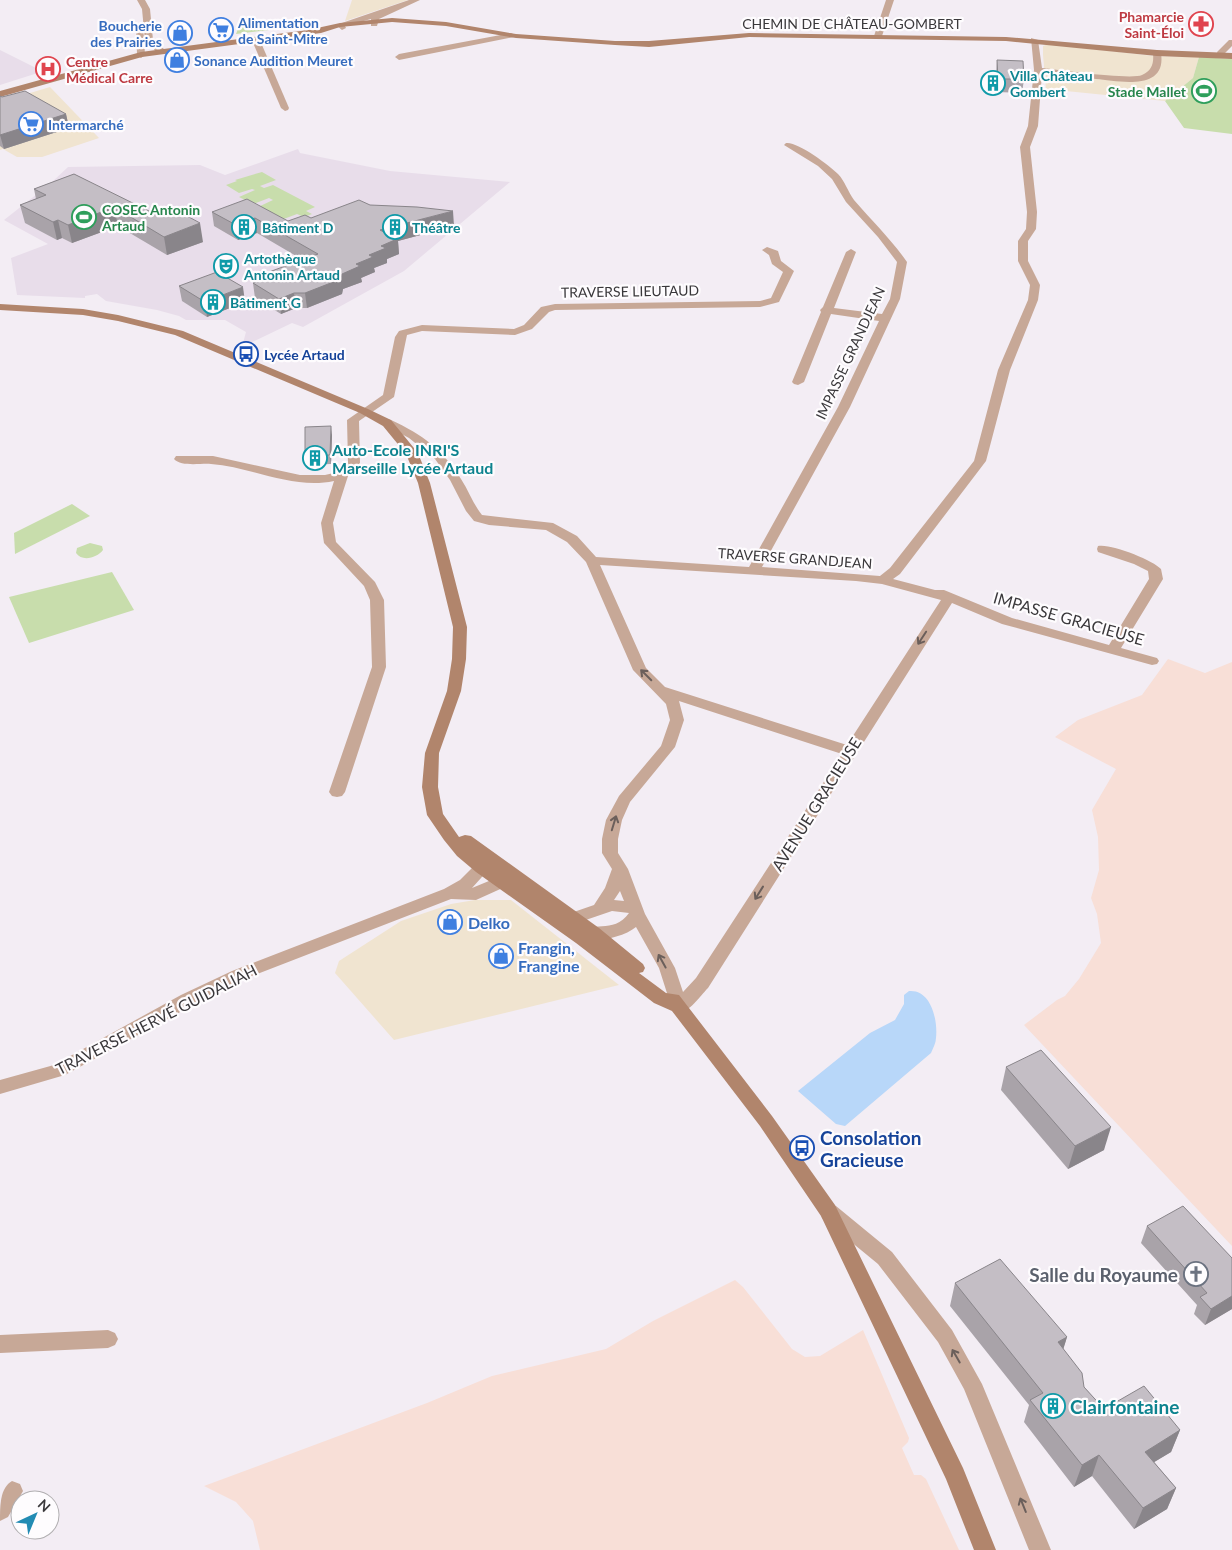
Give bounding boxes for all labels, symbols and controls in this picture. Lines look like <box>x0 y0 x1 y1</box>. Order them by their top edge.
place label: Phamarcie Saint-Éloi <box>1119 8 1185 41</box>
pharmacy icon: Phamarcie Saint-Éloi <box>1188 11 1214 37</box>
place label: Alimentation de Saint-Mitre <box>237 14 328 47</box>
street label: CHEMIN DE CHÂTEAU-GOMBERT <box>742 15 962 32</box>
place label: Boucherie des Prairies <box>90 17 163 50</box>
supermarket icon: Alimentation de Saint-Mitre <box>208 17 234 43</box>
shop icon: Boucherie des Prairies <box>167 20 193 46</box>
shop icon: Sonance Audition Meuret <box>164 47 190 73</box>
place label: Sonance Audition Meuret <box>194 52 354 69</box>
place label: Centre Médical Carre <box>66 53 153 86</box>
hospital icon: Centre Médical Carre <box>35 56 61 82</box>
place label: Villa Château Gombert <box>1009 67 1093 100</box>
building icon: Villa Château Gombert <box>980 70 1006 96</box>
sports icon: Stade Mallet <box>1191 78 1217 104</box>
place label: Stade Mallet <box>1108 83 1187 100</box>
supermarket icon: Intermarché <box>18 111 44 137</box>
place label: Intermarché <box>48 116 124 133</box>
place label: COSEC Antonin Artaud <box>101 201 200 234</box>
sports icon: COSEC Antonin Artaud <box>71 204 97 230</box>
building icon: Bâtiment D <box>231 214 257 240</box>
building icon: Théâtre <box>382 214 408 240</box>
place label: Bâtiment D <box>262 219 334 236</box>
place label: Théâtre <box>412 219 461 236</box>
place label: Artothèque Antonin Artaud <box>243 250 340 283</box>
theatre icon: Artothèque Antonin Artaud <box>213 253 239 279</box>
street label: TRAVERSE LIEUTAUD <box>561 281 699 301</box>
street label: IMPASSE GRANDJEAN <box>812 284 888 422</box>
building icon: Bâtiment G <box>200 289 226 315</box>
place label: Bâtiment G <box>230 294 301 311</box>
bus stop icon: Lycée Artaud <box>233 341 259 367</box>
place label: Lycée Artaud <box>264 346 345 363</box>
place label: Auto-Ecole INRI'S Marseille Lycée Artaud <box>331 440 493 477</box>
building icon: Auto-Ecole INRI'S Marseille Lycée Artaud <box>302 445 328 471</box>
street label: TRAVERSE GRANDJEAN <box>717 544 873 572</box>
street label: IMPASSE GRACIEUSE <box>991 587 1147 649</box>
one-way arrow <box>917 631 927 645</box>
one-way arrow <box>639 669 652 681</box>
street label: AVENUE GRACIEUSE <box>767 734 865 874</box>
one-way arrow <box>609 816 619 832</box>
one-way arrow <box>754 886 764 900</box>
shop icon: Delko <box>437 909 463 935</box>
place label: Delko <box>468 913 510 932</box>
place label: Frangin, Frangine <box>518 938 580 975</box>
shop icon: Frangin, Frangine <box>488 943 514 969</box>
one-way arrow <box>657 954 667 969</box>
street label: TRAVERSE HERVÉ GUIDALIAH <box>52 960 260 1078</box>
place label: Consolation Gracieuse <box>820 1126 921 1171</box>
bus stop icon: Consolation Gracieuse <box>789 1135 815 1161</box>
church icon: Salle du Royaume <box>1183 1261 1209 1287</box>
place label: Salle du Royaume <box>1029 1263 1178 1286</box>
one-way arrow <box>951 1350 961 1364</box>
building icon: Clairfontaine <box>1040 1393 1066 1419</box>
place label: Clairfontaine <box>1070 1395 1179 1418</box>
north arrow <box>10 1490 60 1540</box>
text: N <box>35 1495 54 1515</box>
one-way arrow <box>1017 1498 1027 1513</box>

